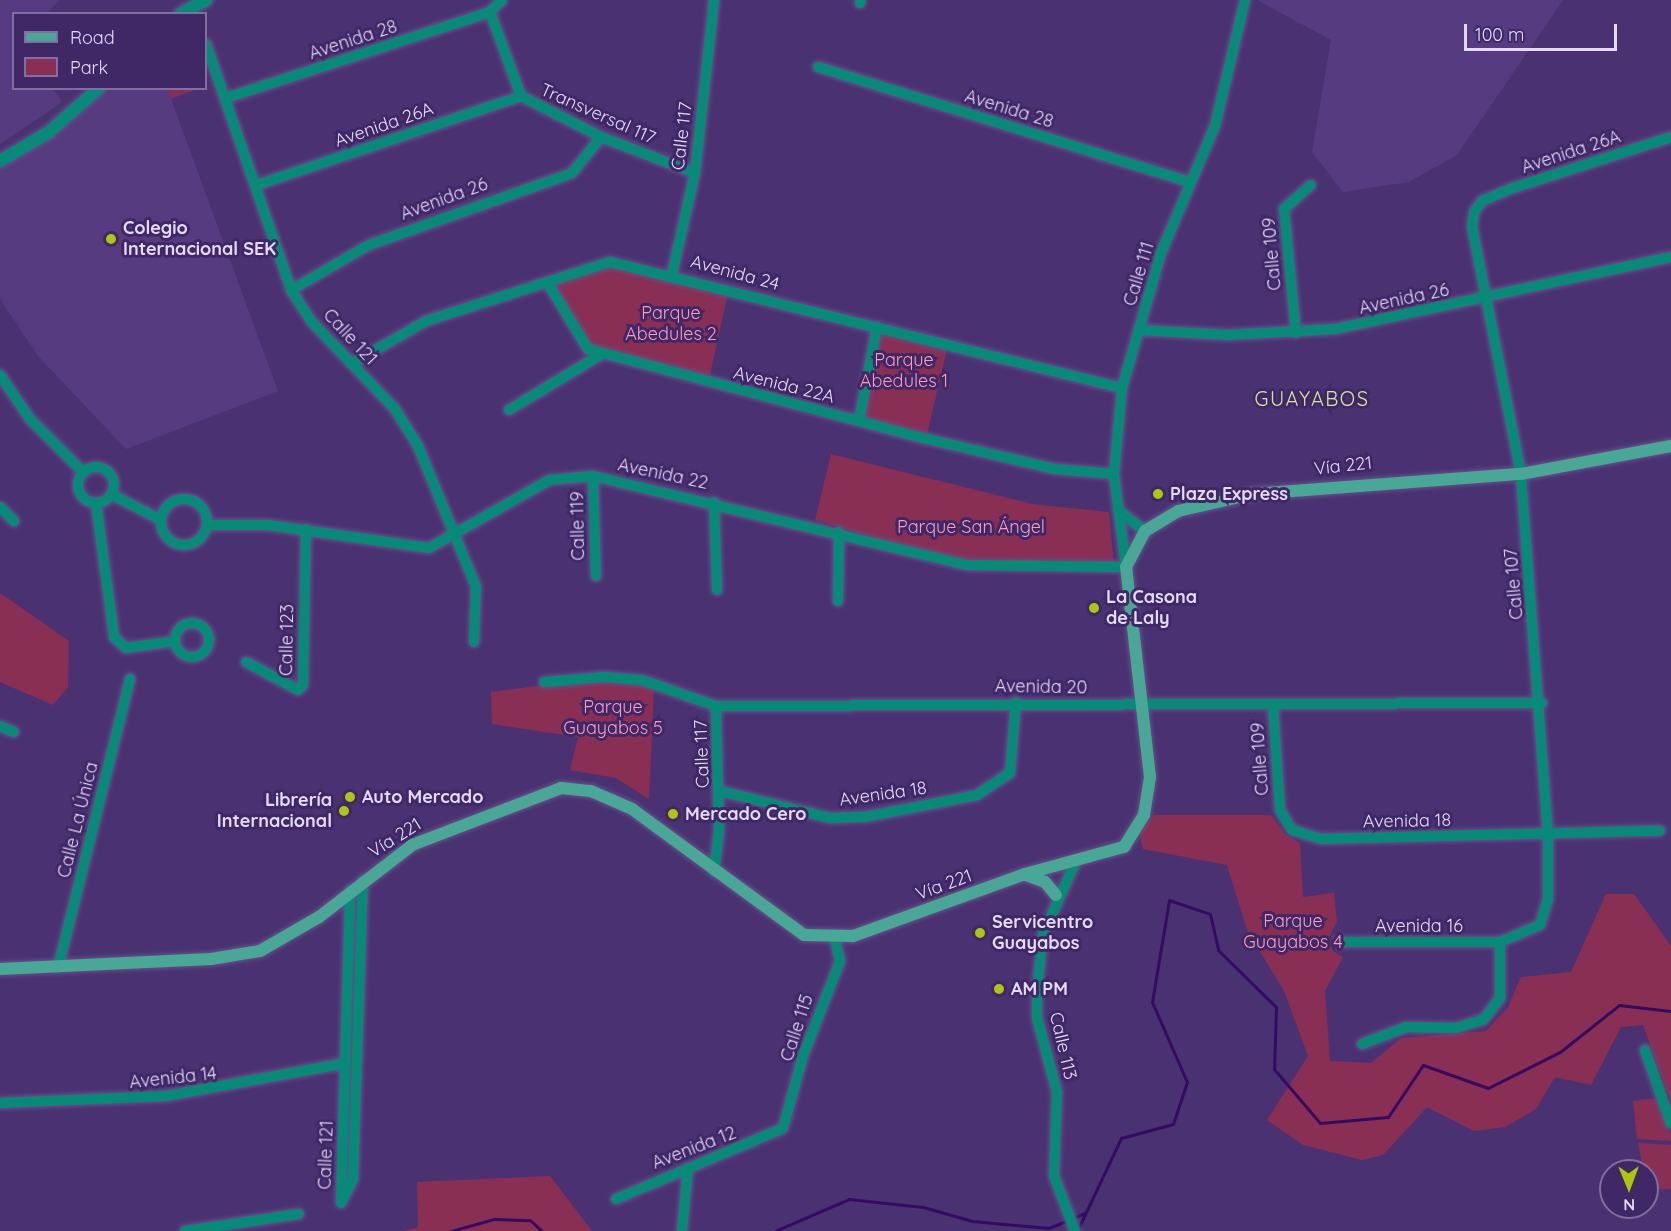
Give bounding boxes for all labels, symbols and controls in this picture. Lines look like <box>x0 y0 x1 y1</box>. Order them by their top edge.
legend <box>12 12 207 90</box>
scale bar <box>1467 12 1620 50</box>
street label: Avenida 28 <box>306 16 400 64</box>
text: 100 m <box>1475 23 1524 46</box>
text: Road <box>70 26 115 49</box>
text: Park <box>70 56 108 79</box>
street label: Transversal 117 <box>537 79 659 149</box>
street label: Avenida 28 <box>962 85 1056 133</box>
street label: Avenida 26A <box>332 98 436 152</box>
street label: Calle 117 <box>667 101 697 171</box>
street label: Avenida 26A <box>1519 126 1623 178</box>
street label: Avenida 26 <box>397 173 491 225</box>
street label: Calle 109 <box>1258 217 1286 291</box>
place label: Colegio Internacional SEK <box>123 218 276 260</box>
marker: Colegio Internacional SEK <box>104 232 118 246</box>
street label: Calle 111 <box>1119 239 1159 309</box>
street label: Avenida 24 <box>688 251 782 295</box>
street label: Avenida 26 <box>1357 279 1451 319</box>
park label: Parque Abedules 2 <box>625 303 717 346</box>
street label: Calle 121 <box>319 304 381 370</box>
park label: Parque Abedules 1 <box>860 350 948 392</box>
street label: Avenida 22A <box>731 362 837 408</box>
district label: GUAYABOS <box>1255 386 1369 410</box>
street label: Vía 221 <box>1313 452 1373 480</box>
street label: Avenida 22 <box>616 454 710 494</box>
place label: Plaza Express <box>1170 483 1288 505</box>
marker: Plaza Express <box>1151 487 1165 501</box>
street label: Calle 119 <box>567 491 589 561</box>
park label: Parque San Ángel <box>897 516 1045 538</box>
street label: Calle 107 <box>1500 547 1528 621</box>
place label: La Casona de Laly <box>1106 587 1197 630</box>
marker: La Casona de Laly <box>1087 601 1101 615</box>
street label: Calle 123 <box>276 604 298 676</box>
street label: Avenida 20 <box>995 675 1087 699</box>
park label: Parque Guayabos 5 <box>563 697 663 740</box>
street label: Calle 117 <box>690 719 714 789</box>
street label: Calle 109 <box>1247 722 1273 796</box>
street label: Calle La Única <box>53 760 103 880</box>
street label: Avenida 18 <box>838 777 928 811</box>
place label: Auto Mercado <box>362 786 483 808</box>
place label: Librería Internacional <box>217 790 332 832</box>
marker: Auto Mercado <box>343 790 357 804</box>
place label: Mercado Cero <box>685 803 807 825</box>
marker: Librería Internacional <box>337 804 351 818</box>
marker: Mercado Cero <box>666 807 680 821</box>
street label: Avenida 18 <box>1363 809 1451 833</box>
street label: Vía 221 <box>365 813 425 863</box>
street label: Vía 221 <box>913 865 975 905</box>
park label: Parque Guayabos 4 <box>1243 911 1343 954</box>
place label: Servicentro Guayabos <box>992 912 1093 954</box>
street label: Avenida 16 <box>1375 915 1463 937</box>
marker: Servicentro Guayabos <box>973 926 987 940</box>
place label: AM PM <box>1011 978 1068 1000</box>
marker: AM PM <box>992 982 1006 996</box>
street label: Calle 115 <box>776 992 818 1064</box>
street label: Calle 113 <box>1045 1010 1081 1082</box>
street label: Avenida 14 <box>128 1063 218 1093</box>
street label: Calle 121 <box>314 1120 338 1190</box>
street label: Avenida 12 <box>649 1122 739 1174</box>
north arrow <box>1599 1159 1659 1219</box>
text: N <box>1623 1195 1635 1215</box>

